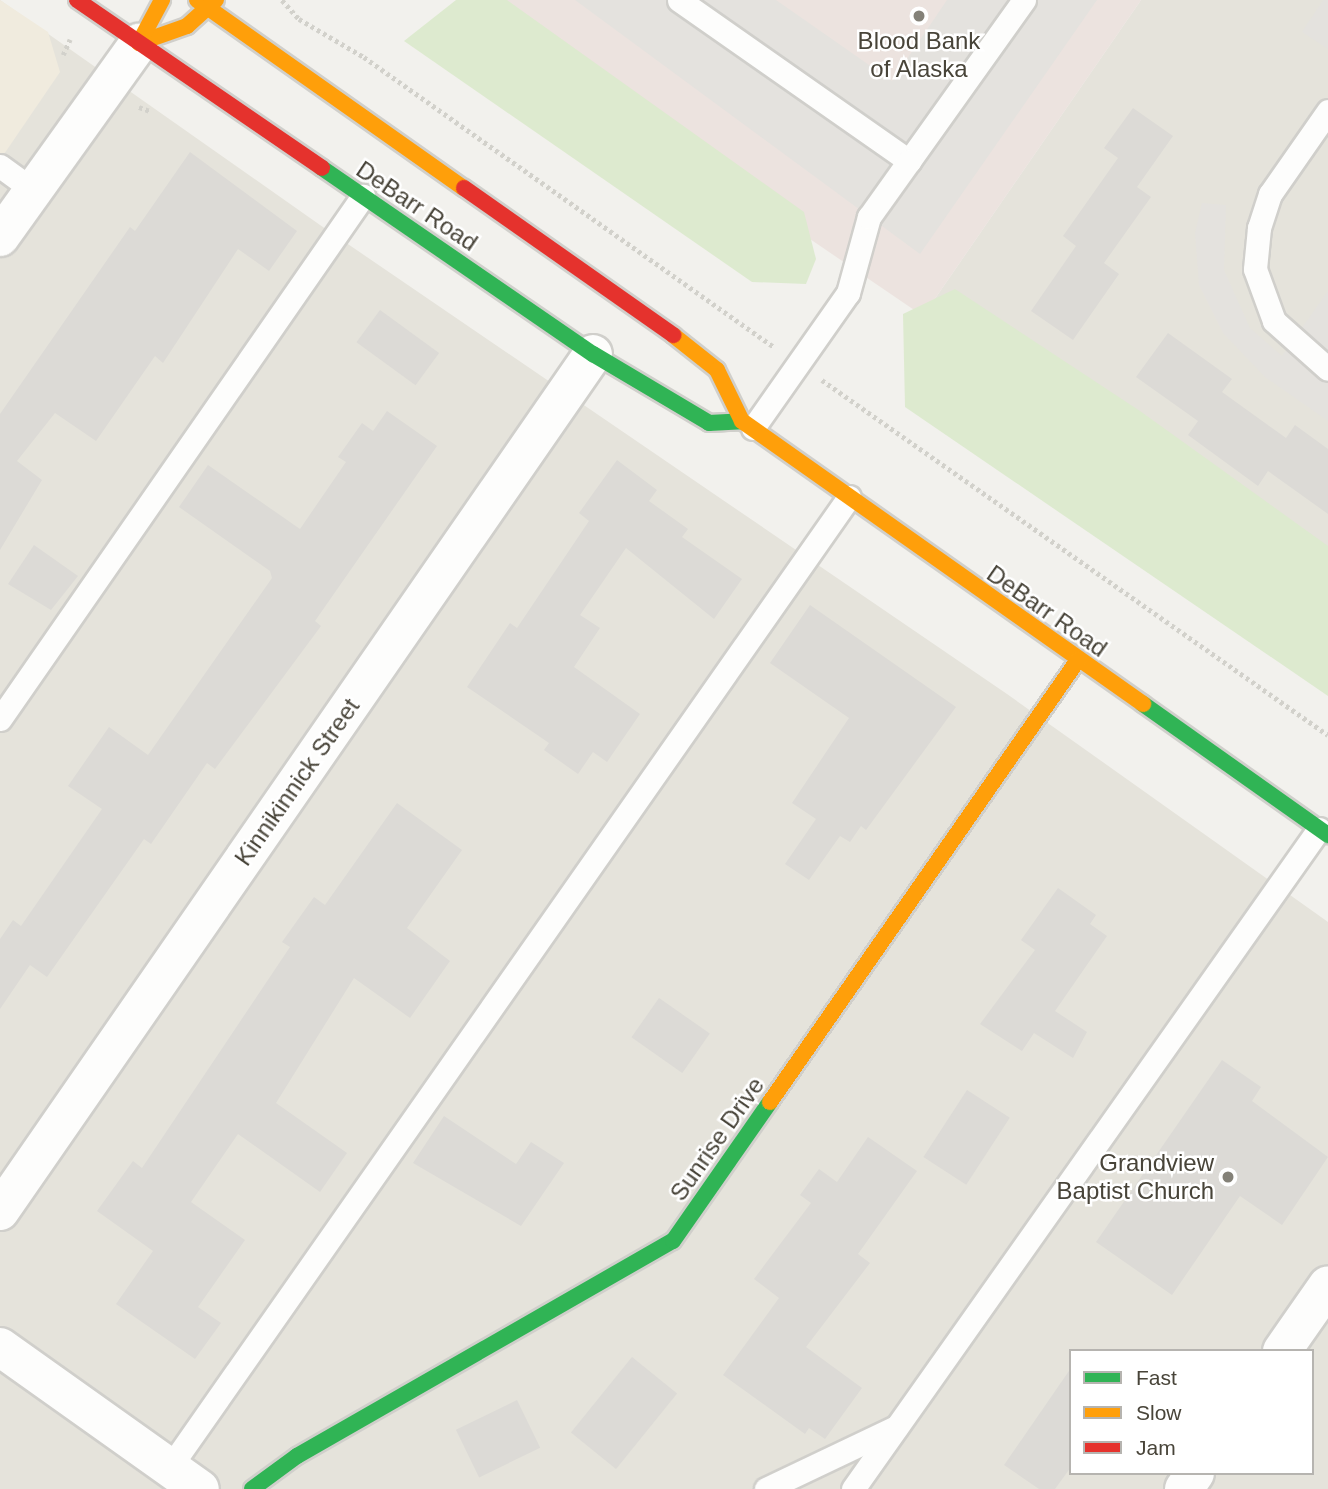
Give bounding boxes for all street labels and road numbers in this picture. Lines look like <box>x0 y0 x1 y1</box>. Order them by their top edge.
street label: DeBarr Road <box>351 155 483 257</box>
street label: DeBarr Road <box>981 559 1113 663</box>
street label: Kinnikinnick Street <box>229 693 365 871</box>
street label: Sunrise Drive <box>664 1072 770 1206</box>

